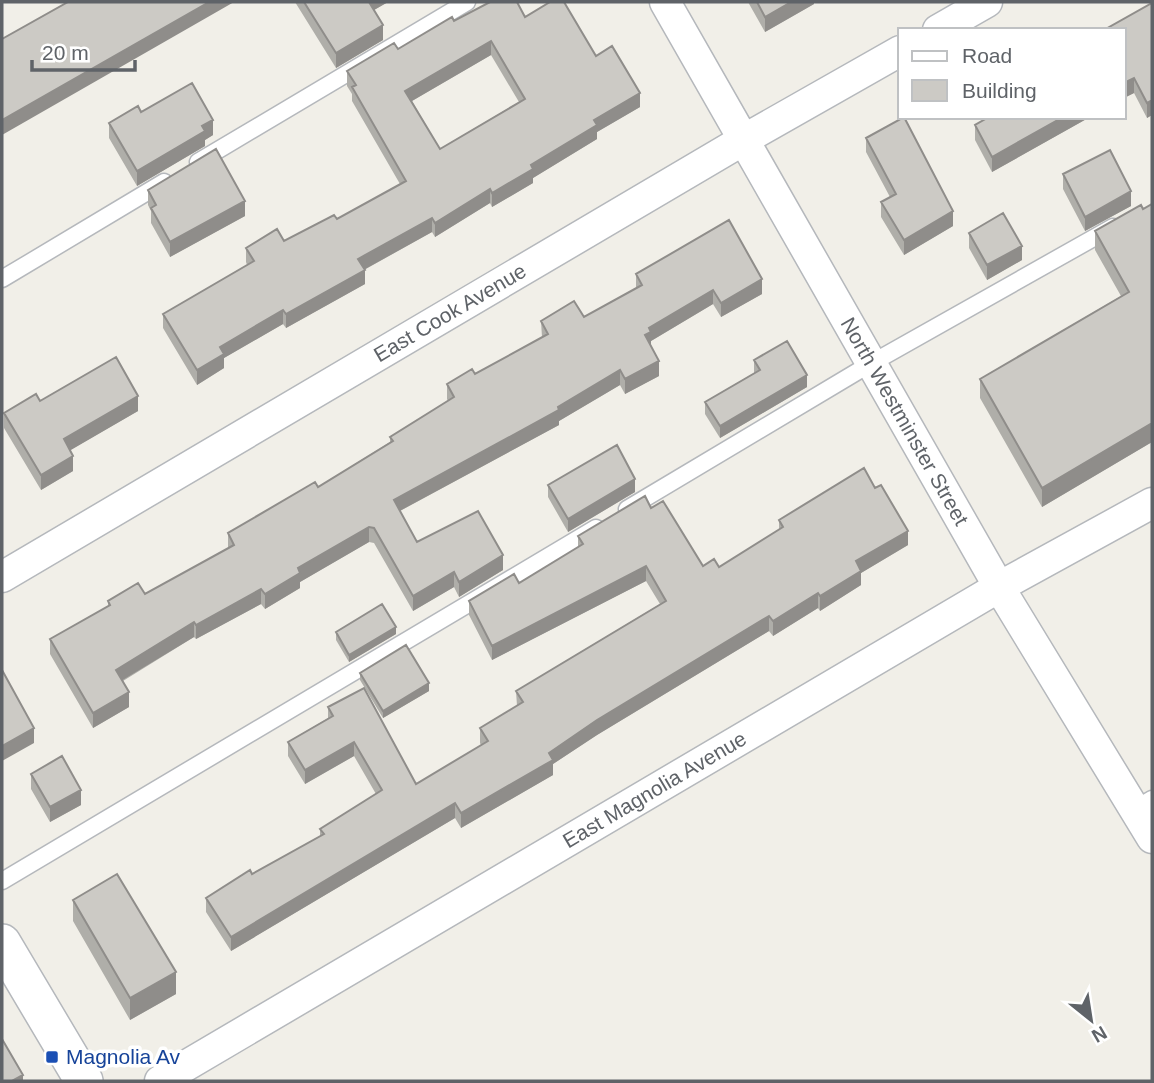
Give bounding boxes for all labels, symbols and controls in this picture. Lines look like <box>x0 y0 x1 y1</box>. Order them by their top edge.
scale bar <box>32 28 135 72</box>
legend <box>898 28 1126 119</box>
text: 20 m <box>42 41 89 64</box>
text: Road <box>962 44 1012 67</box>
text: Building <box>962 79 1037 102</box>
street label: East Cook Avenue <box>370 259 530 366</box>
street label: North Westminster Street <box>837 313 973 529</box>
street label: East Magnolia Avenue <box>559 726 750 852</box>
north arrow <box>1056 985 1126 1055</box>
text: N <box>1088 1022 1110 1047</box>
place label: Magnolia Av <box>66 1045 181 1068</box>
marker: Magnolia Av <box>44 1049 60 1065</box>

